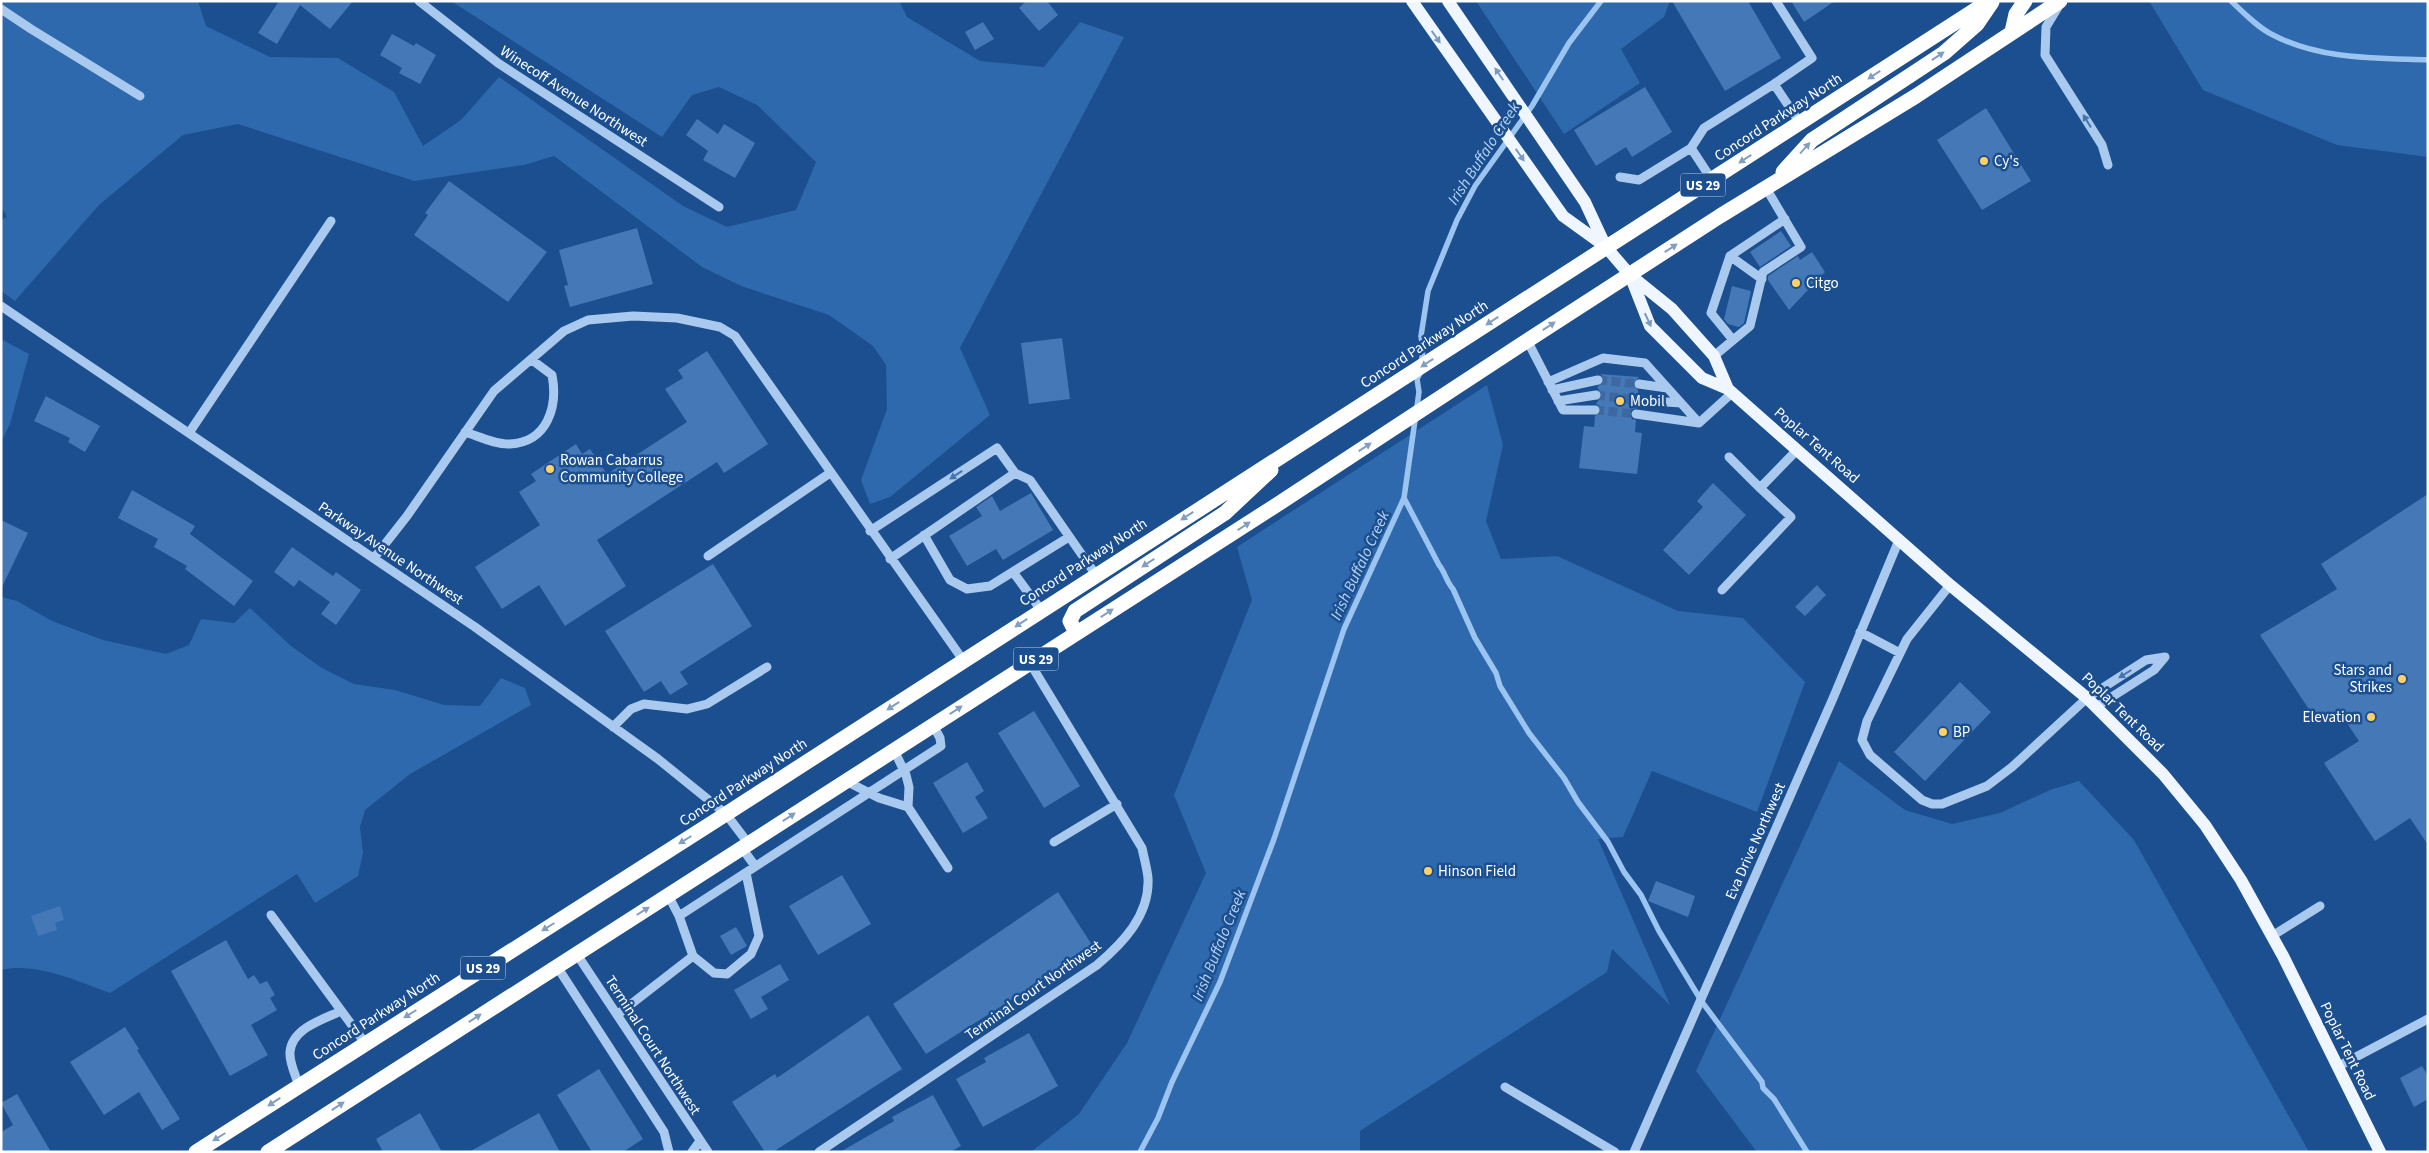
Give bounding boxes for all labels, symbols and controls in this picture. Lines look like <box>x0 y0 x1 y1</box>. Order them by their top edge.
one-way arrow <box>1431 30 1441 44</box>
street label: Winecoff Avenue Northwest <box>496 41 652 152</box>
one-way arrow <box>1931 51 1945 61</box>
one-way arrow <box>1494 67 1504 81</box>
street label: Concord Parkway North <box>1710 68 1846 167</box>
one-way arrow <box>1868 70 1881 80</box>
water label: Irish Buffalo Creek <box>1442 98 1526 209</box>
one-way arrow <box>2083 115 2092 128</box>
one-way arrow <box>1799 142 1810 154</box>
one-way arrow <box>1515 148 1525 162</box>
place label: Cy's <box>1994 151 2019 172</box>
one-way arrow <box>1738 154 1751 163</box>
marker: Cy's <box>1978 155 1990 167</box>
road number: US 29 <box>1680 174 1726 196</box>
one-way arrow <box>1664 244 1677 253</box>
place label: Citgo <box>1806 273 1839 294</box>
marker: Citgo <box>1790 277 1802 289</box>
street label: Concord Parkway North <box>1356 295 1492 394</box>
one-way arrow <box>1644 313 1652 327</box>
one-way arrow <box>1485 316 1499 326</box>
one-way arrow <box>1543 322 1556 331</box>
one-way arrow <box>1421 358 1434 368</box>
place label: Mobil <box>1630 391 1665 412</box>
marker: Mobil <box>1614 395 1626 407</box>
street label: Poplar Tent Road <box>1769 402 1864 488</box>
one-way arrow <box>1358 442 1372 451</box>
place label: Rowan Cabarrus Community College <box>560 450 683 488</box>
marker: Rowan Cabarrus Community College <box>544 463 556 475</box>
one-way arrow <box>950 470 963 479</box>
street label: Parkway Avenue Northwest <box>314 497 467 610</box>
water label: Irish Buffalo Creek <box>1325 507 1395 624</box>
one-way arrow <box>1180 511 1194 521</box>
street label: Concord Parkway North <box>1015 513 1151 612</box>
one-way arrow <box>1237 521 1251 530</box>
one-way arrow <box>1141 559 1154 568</box>
one-way arrow <box>1100 609 1114 618</box>
one-way arrow <box>1014 618 1028 628</box>
road number: US 29 <box>1014 648 1058 671</box>
place label: Stars and Strikes <box>2334 660 2392 698</box>
street label: Poplar Tent Road <box>2077 668 2168 757</box>
one-way arrow <box>2118 669 2131 679</box>
marker: Stars and Strikes <box>2396 673 2408 685</box>
one-way arrow <box>886 701 900 711</box>
one-way arrow <box>949 706 962 715</box>
place label: Elevation <box>2303 707 2361 728</box>
marker: Elevation <box>2365 711 2377 723</box>
place label: BP <box>1953 722 1970 743</box>
marker: BP <box>1937 726 1949 738</box>
street label: Concord Parkway North <box>675 733 811 832</box>
street label: Eva Drive Northwest <box>1720 779 1791 903</box>
one-way arrow <box>783 812 796 822</box>
one-way arrow <box>678 836 691 845</box>
place label: Hinson Field <box>1438 861 1516 882</box>
marker: Hinson Field <box>1422 865 1434 877</box>
water label: Irish Buffalo Creek <box>1187 886 1251 1004</box>
one-way arrow <box>636 906 649 916</box>
one-way arrow <box>541 922 554 932</box>
street label: Terminal Court Northwest <box>961 935 1106 1045</box>
road number: US 29 <box>460 956 506 980</box>
street label: Concord Parkway North <box>308 967 444 1066</box>
street label: Terminal Court Northwest <box>600 972 706 1119</box>
street label: Poplar Tent Road <box>2315 998 2380 1104</box>
one-way arrow <box>404 1009 417 1019</box>
one-way arrow <box>468 1013 482 1023</box>
one-way arrow <box>267 1098 280 1107</box>
one-way arrow <box>332 1102 345 1111</box>
one-way arrow <box>212 1133 226 1142</box>

